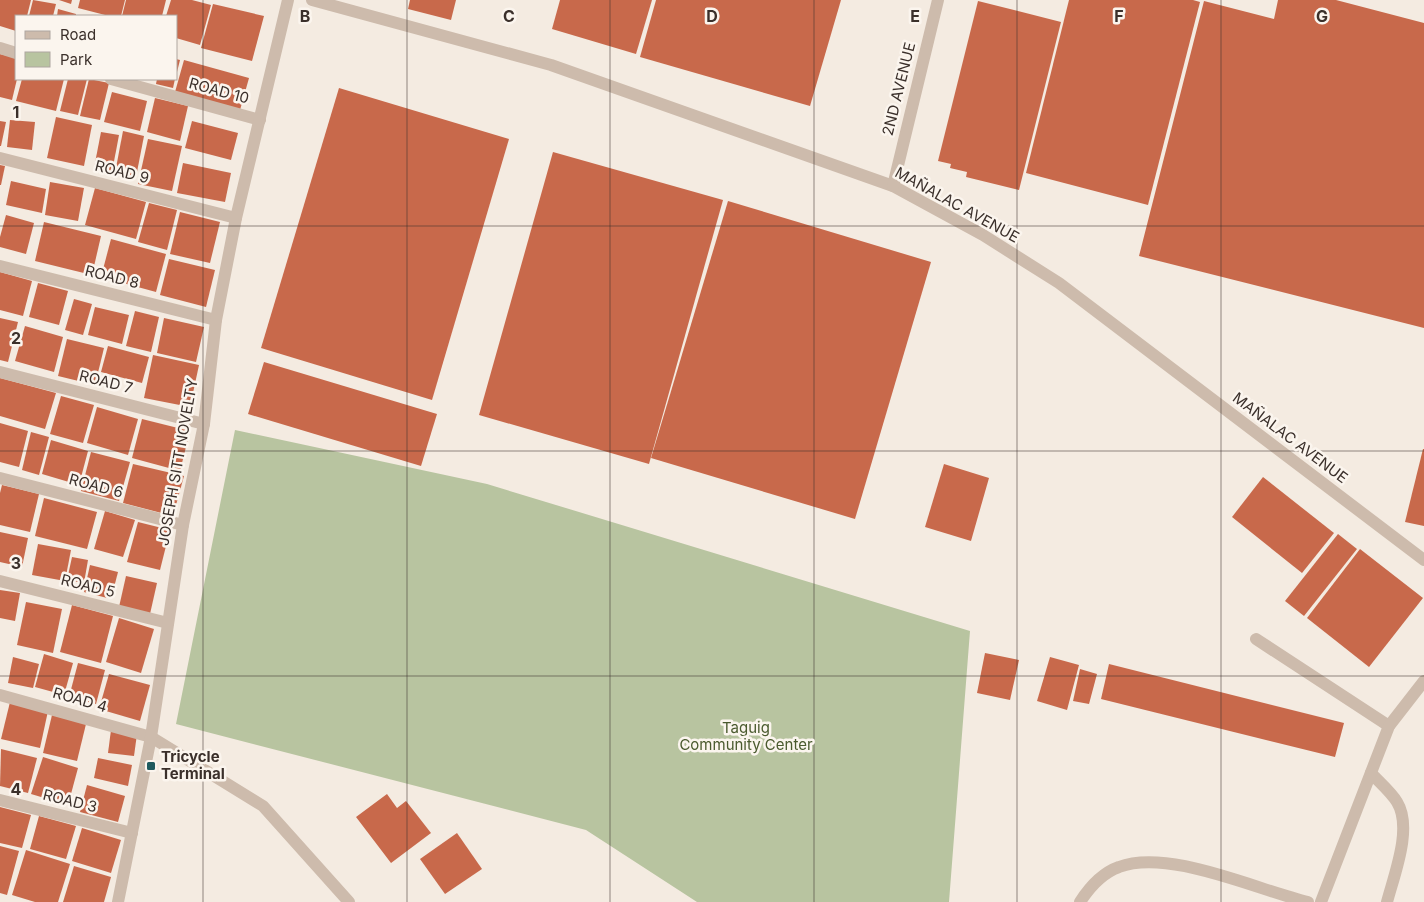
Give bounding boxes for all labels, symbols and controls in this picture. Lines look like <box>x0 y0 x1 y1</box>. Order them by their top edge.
text: B <box>300 6 310 26</box>
text: C <box>503 6 515 26</box>
text: D <box>706 6 718 26</box>
text: E <box>910 6 920 26</box>
text: F <box>1114 6 1124 26</box>
text: G <box>1316 6 1328 26</box>
legend <box>15 15 178 80</box>
text: Road <box>60 25 96 44</box>
street label: 2ND AVENUE <box>878 40 919 138</box>
text: Park <box>60 50 93 69</box>
street label: ROAD 10 <box>187 73 251 108</box>
text: 1 <box>13 102 19 122</box>
street label: ROAD 9 <box>93 156 151 187</box>
street label: MAÑALAC AVENUE <box>892 163 1023 247</box>
street label: ROAD 8 <box>83 261 141 292</box>
text: 2 <box>11 328 21 348</box>
street label: ROAD 7 <box>77 366 135 397</box>
street label: JOSEPH SITT NOVELTY <box>153 377 202 547</box>
street label: MAÑALAC AVENUE <box>1229 388 1352 487</box>
street label: ROAD 6 <box>67 469 125 502</box>
text: 3 <box>11 553 21 573</box>
street label: ROAD 5 <box>59 570 117 601</box>
street label: ROAD 4 <box>51 683 110 716</box>
park label: Taguig Community Center <box>679 718 813 754</box>
place label: Tricycle Terminal <box>161 747 225 783</box>
marker: Tricycle Terminal <box>145 760 157 772</box>
text: 4 <box>11 779 22 799</box>
street label: ROAD 3 <box>41 785 99 816</box>

